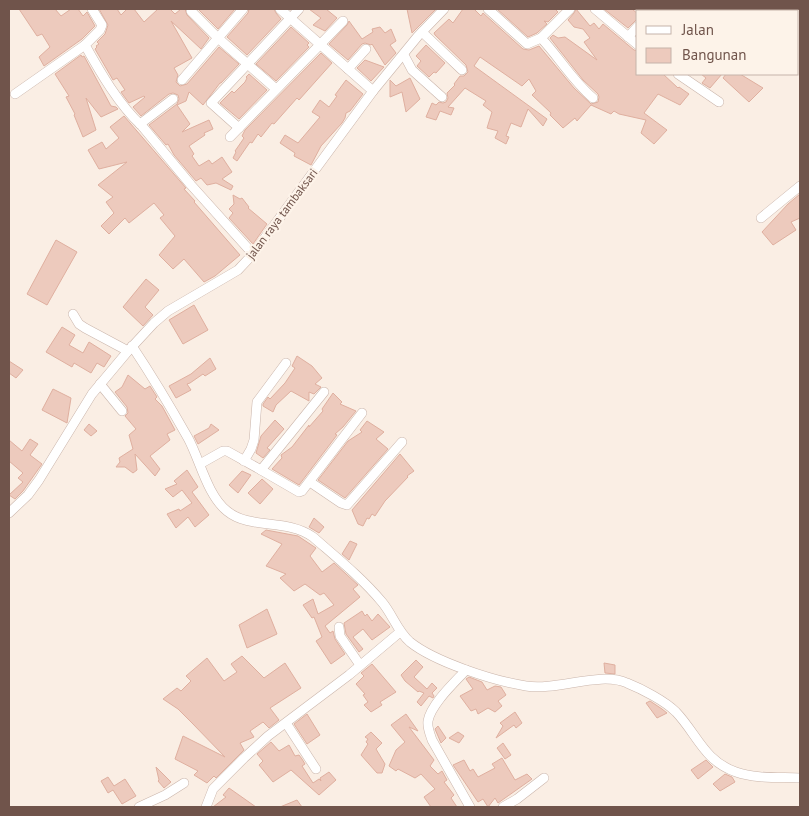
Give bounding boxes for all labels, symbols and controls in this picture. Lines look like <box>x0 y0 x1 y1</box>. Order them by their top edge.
legend <box>636 10 799 75</box>
text: Jalan <box>681 20 714 39</box>
text: Bangunan <box>682 45 746 64</box>
street label: jalan raya tambaksari <box>243 165 321 262</box>

